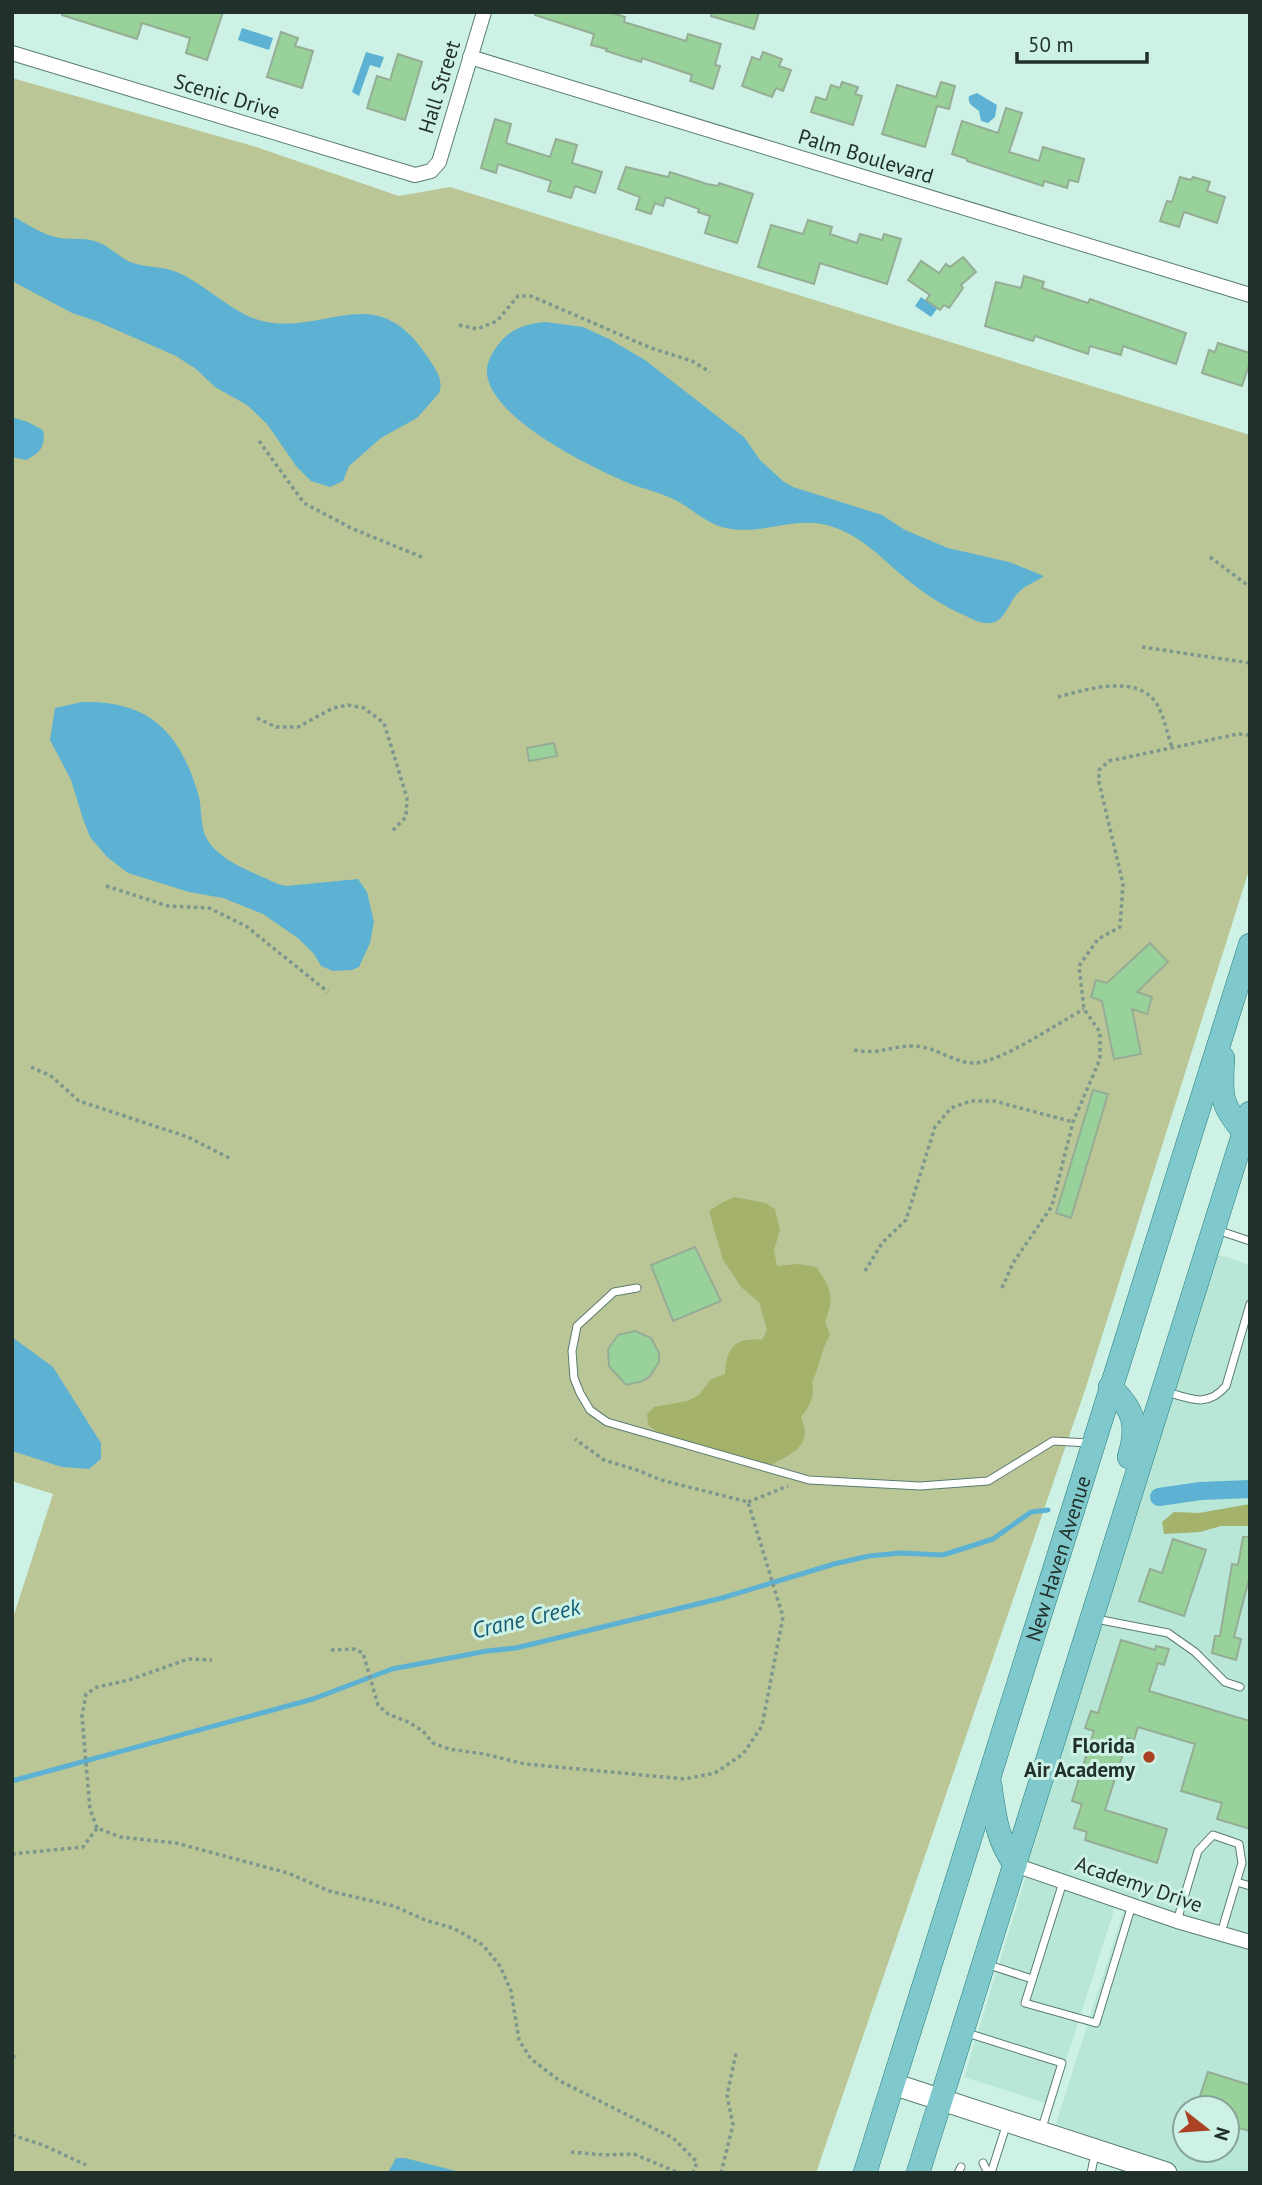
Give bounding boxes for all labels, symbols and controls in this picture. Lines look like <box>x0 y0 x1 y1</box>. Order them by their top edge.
scale bar <box>1017 21 1146 65</box>
text: 50 m <box>1028 31 1074 58</box>
street label: Hall Street <box>412 37 466 137</box>
street label: Scenic Drive <box>171 67 283 125</box>
street label: Palm Boulevard <box>795 123 937 189</box>
street label: New Haven Avenue <box>1019 1472 1096 1645</box>
water label: Crane Creek <box>469 1591 585 1645</box>
place label: Florida Air Academy <box>1024 1732 1136 1783</box>
marker: Florida Air Academy <box>1141 1749 1157 1765</box>
street label: Academy Drive <box>1072 1850 1206 1918</box>
north arrow <box>1171 2094 1241 2164</box>
text: N <box>1209 2124 1236 2143</box>

